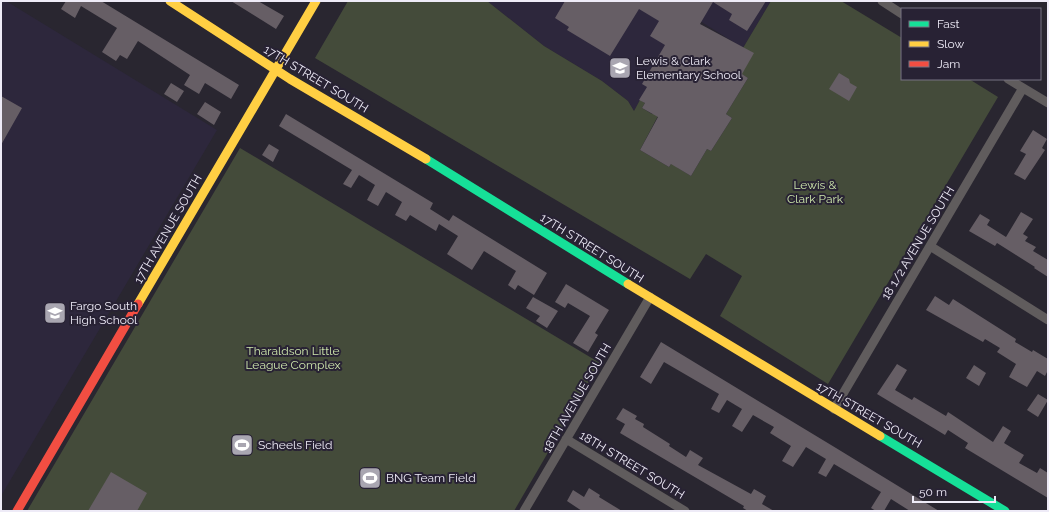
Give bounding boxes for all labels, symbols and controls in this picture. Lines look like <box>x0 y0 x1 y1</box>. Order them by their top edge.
legend <box>901 8 1041 80</box>
text: Fast <box>937 17 960 31</box>
text: Slow <box>937 37 964 51</box>
street label: 17TH STREET SOUTH <box>261 42 371 116</box>
place label: Lewis & Clark Elementary School <box>636 54 742 82</box>
school or university icon: Lewis & Clark Elementary School <box>607 55 633 81</box>
text: Jam <box>937 57 960 71</box>
street label: 17TH AVENUE SOUTH <box>131 172 205 286</box>
park label: Lewis & Clark Park <box>787 178 844 206</box>
street label: 18 1/2 AVENUE SOUTH <box>879 184 957 302</box>
street label: 17TH STREET SOUTH <box>538 210 646 286</box>
place label: Fargo South High School <box>70 299 138 327</box>
school or university icon: Fargo South High School <box>42 300 68 326</box>
street label: 18TH AVENUE SOUTH <box>540 341 614 455</box>
park label: Tharaldson Little League Complex <box>245 344 341 372</box>
street label: 17TH STREET SOUTH <box>814 379 924 451</box>
street label: 18TH STREET SOUTH <box>577 428 687 502</box>
sports icon: Scheels Field <box>229 432 255 458</box>
place label: Scheels Field <box>258 438 333 452</box>
sports icon: BNG Team Field <box>357 465 383 491</box>
place label: BNG Team Field <box>386 471 476 485</box>
scale bar <box>913 478 995 504</box>
text: 50 m <box>919 485 947 499</box>

